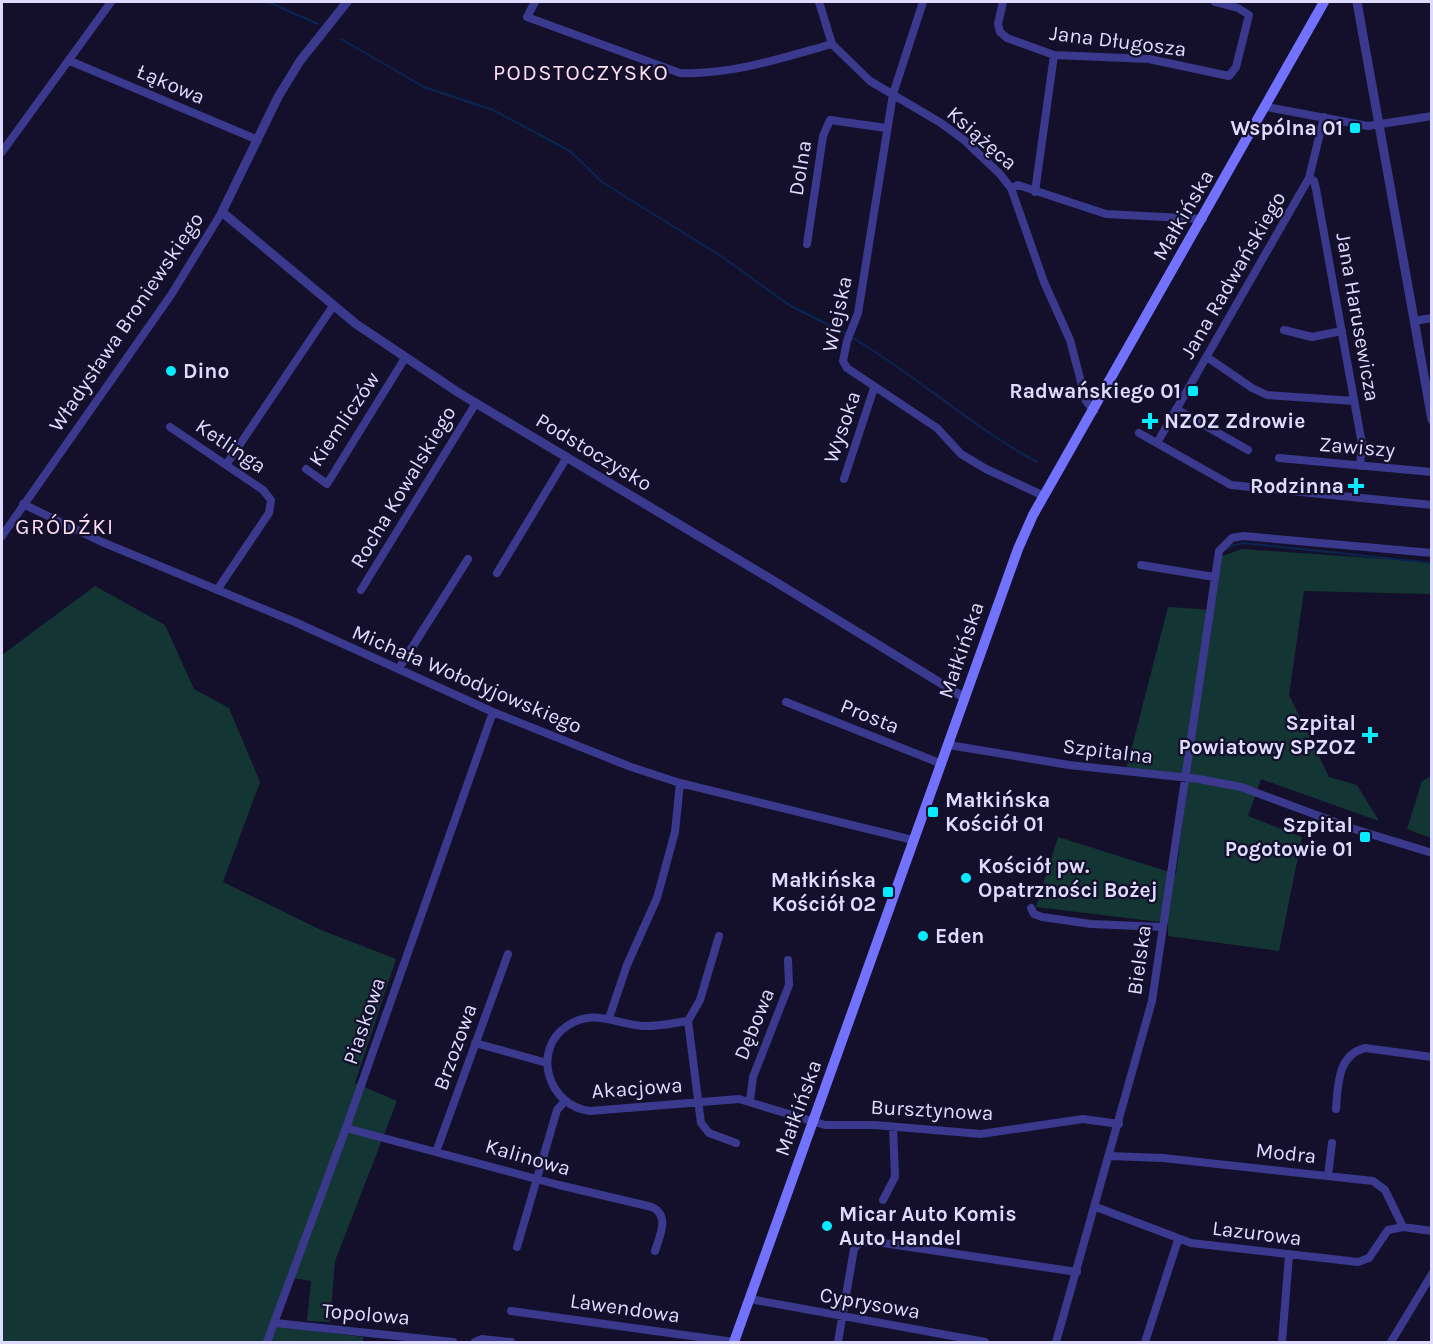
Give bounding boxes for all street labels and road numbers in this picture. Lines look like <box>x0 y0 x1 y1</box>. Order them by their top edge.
street label: Jana Długosza <box>1048 21 1188 61</box>
street label: Łąkowa <box>133 59 209 109</box>
street label: Książęca <box>942 101 1022 175</box>
street label: Dolna <box>784 139 816 197</box>
street label: Małkińska <box>1148 166 1218 264</box>
street label: Jana Radwańskiego <box>1175 187 1291 363</box>
street label: Władysława Broniewskiego <box>44 208 208 436</box>
street label: Jana Harusewicza <box>1331 231 1385 403</box>
street label: Wiejska <box>817 274 857 354</box>
street label: Kiemliczów <box>304 367 384 471</box>
street label: Wysoka <box>819 388 865 466</box>
street label: Rocha Kowalskiego <box>345 402 461 572</box>
street label: Podstoczysko <box>532 408 656 496</box>
street label: Ketlinga <box>191 414 271 478</box>
street label: Zawiszy <box>1318 432 1396 462</box>
street label: Małkińska <box>933 599 989 701</box>
street label: Michała Wołodyjowskiego <box>349 620 585 738</box>
street label: Prosta <box>837 693 903 739</box>
street label: Szpitalna <box>1061 734 1155 768</box>
street label: Bielska <box>1122 923 1156 997</box>
street label: Piaskowa <box>338 974 390 1068</box>
street label: Dębowa <box>729 985 779 1063</box>
street label: Brzozowa <box>428 1000 482 1094</box>
street label: Małkińska <box>770 1057 826 1159</box>
street label: Akacjowa <box>591 1073 683 1103</box>
street label: Bursztynowa <box>870 1095 994 1125</box>
street label: Kalinowa <box>483 1133 573 1181</box>
street label: Modra <box>1254 1138 1318 1168</box>
street label: Lazurowa <box>1211 1216 1303 1250</box>
street label: Cyprysowa <box>818 1282 922 1324</box>
street label: Lawendowa <box>568 1288 682 1328</box>
street label: Topolowa <box>321 1298 411 1330</box>

